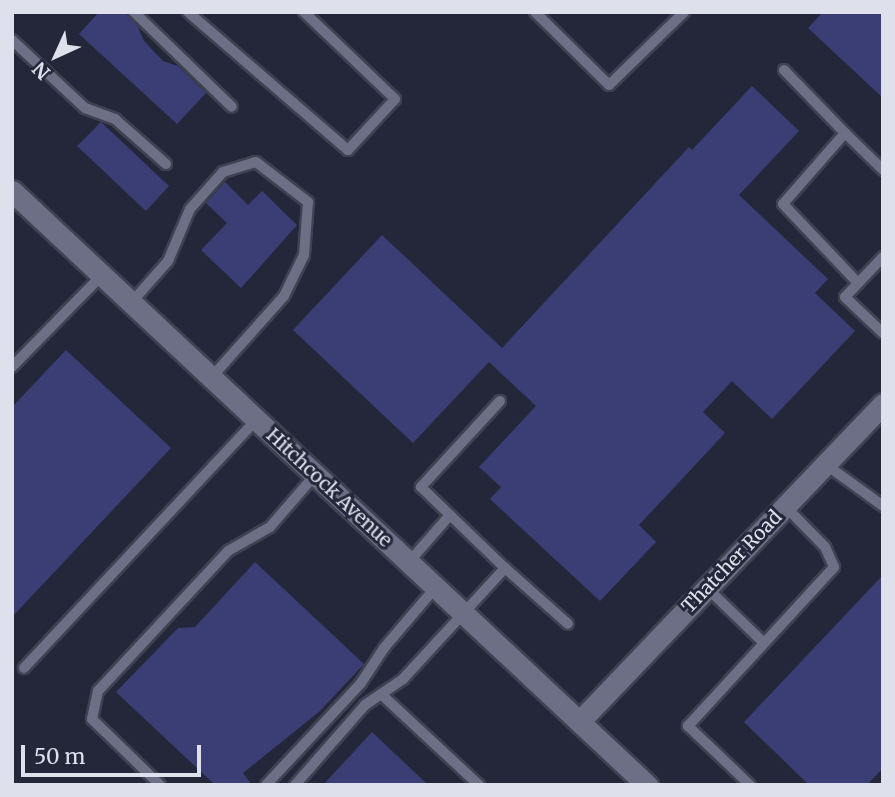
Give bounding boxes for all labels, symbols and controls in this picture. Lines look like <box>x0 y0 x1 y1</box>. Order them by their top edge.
north arrow <box>21 21 91 91</box>
text: N <box>27 57 55 85</box>
street label: Hitchcock Avenue <box>261 424 397 552</box>
street label: Thatcher Road <box>677 506 787 618</box>
scale bar <box>24 730 205 774</box>
text: 50 m <box>34 743 85 770</box>

